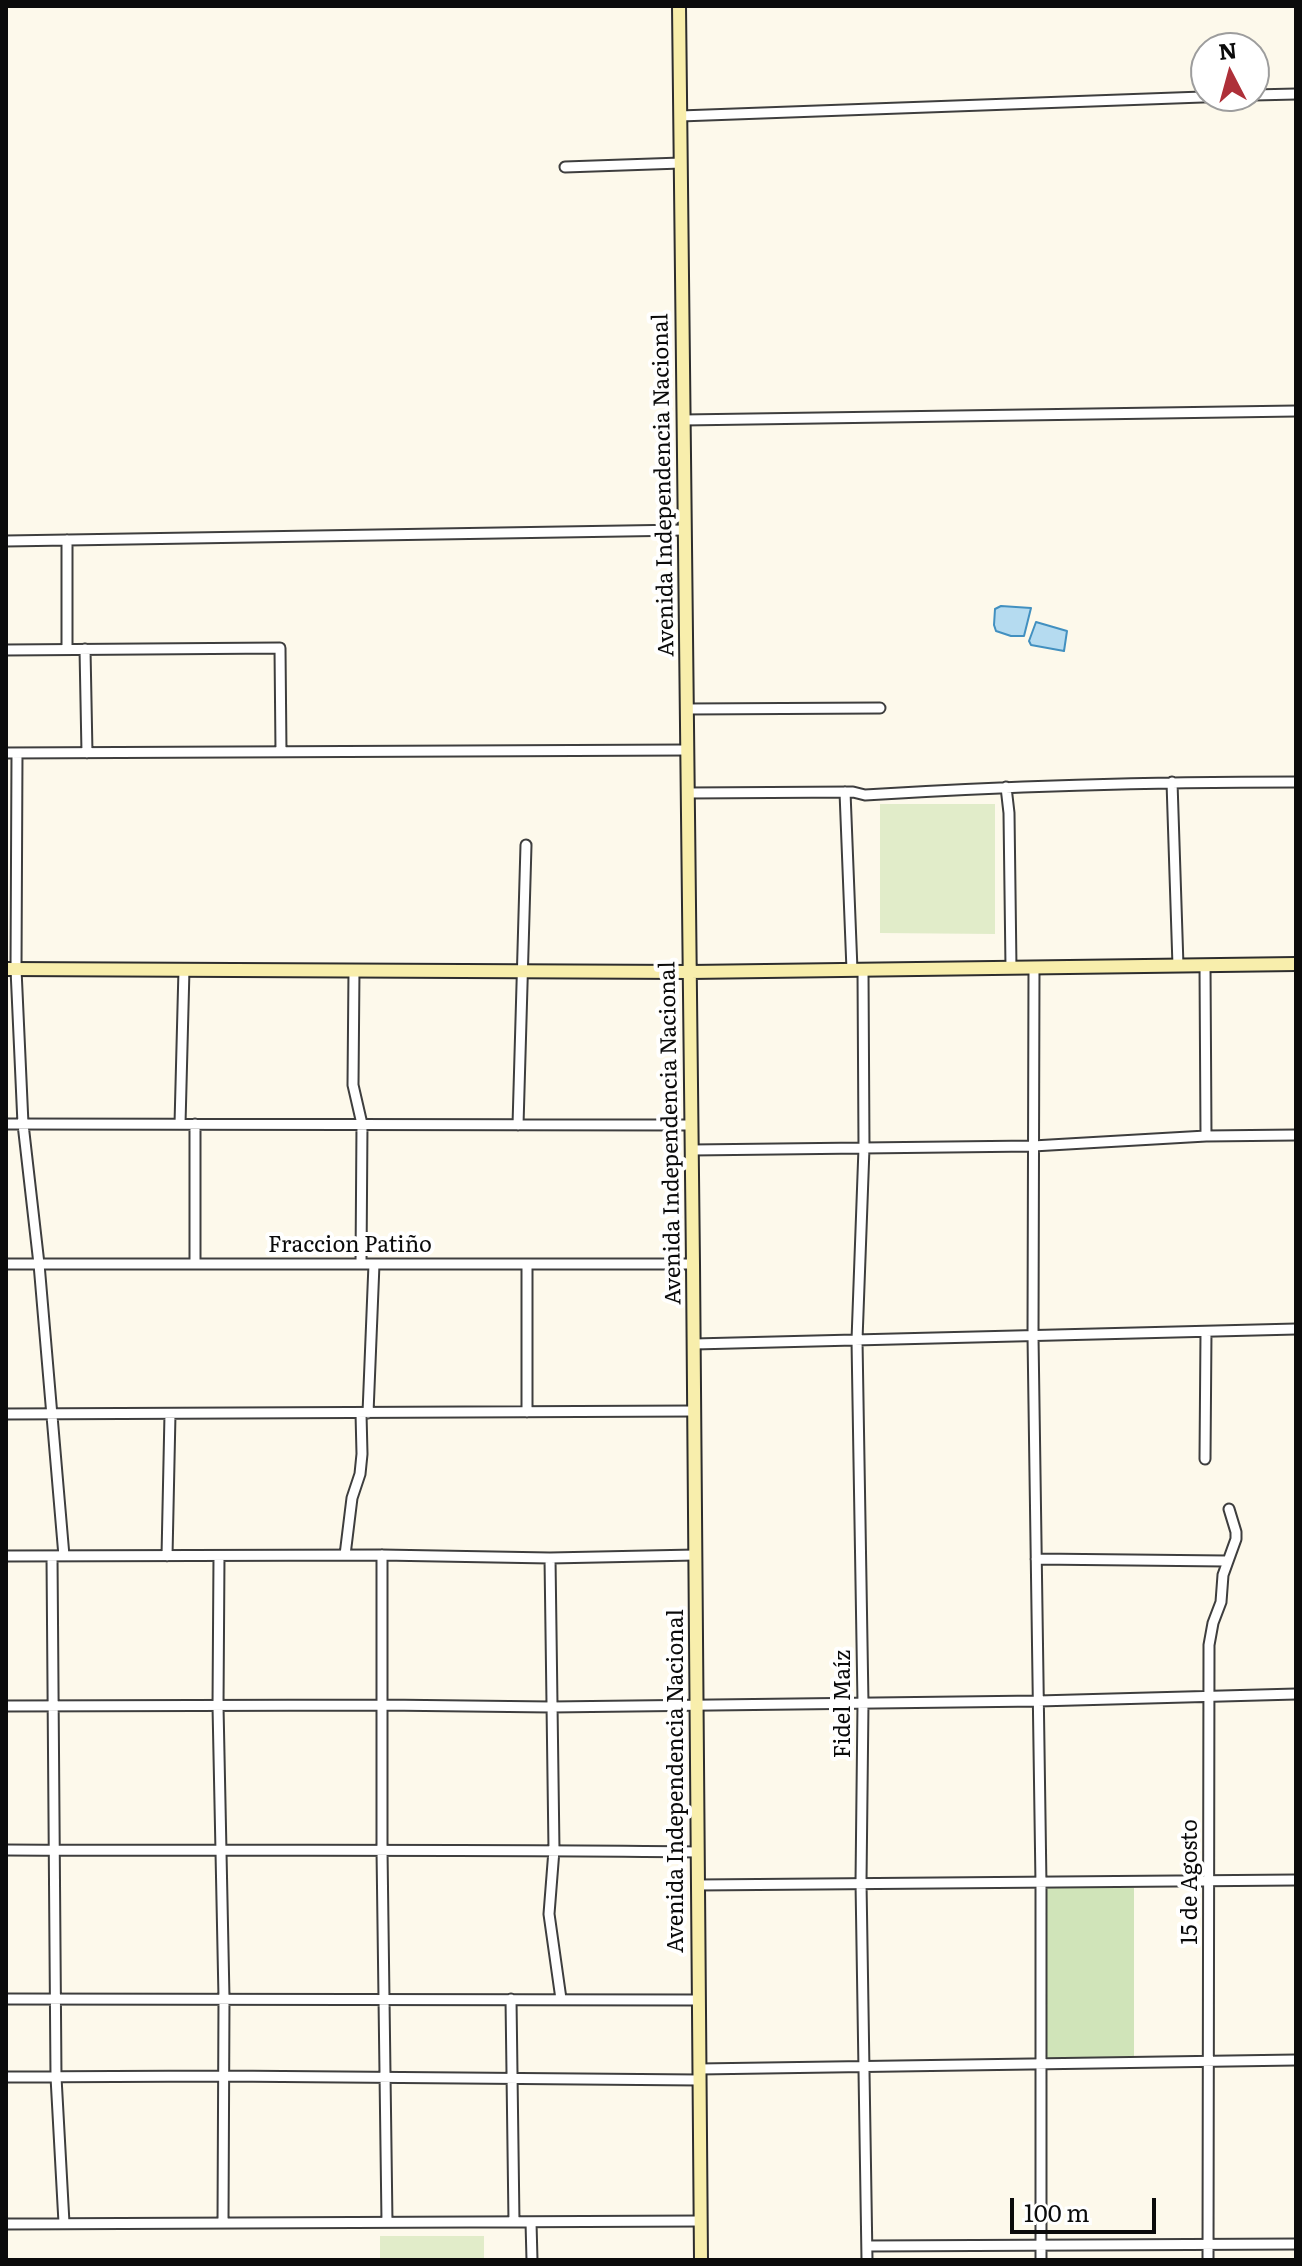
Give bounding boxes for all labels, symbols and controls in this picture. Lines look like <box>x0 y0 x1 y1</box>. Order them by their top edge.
north arrow <box>1190 32 1270 112</box>
text: N <box>1217 32 1239 67</box>
street label: Avenida Independencia Nacional <box>648 313 680 657</box>
street label: Avenida Independencia Nacional <box>655 961 687 1305</box>
street label: Fraccion Patiño <box>268 1233 432 1259</box>
street label: Avenida Independencia Nacional <box>664 1609 690 1953</box>
street label: Fidel Maíz <box>831 1650 857 1758</box>
street label: 15 de Agosto <box>1178 1819 1204 1945</box>
scale bar <box>1014 2182 1160 2232</box>
text: 100 m <box>1024 2194 1090 2229</box>

